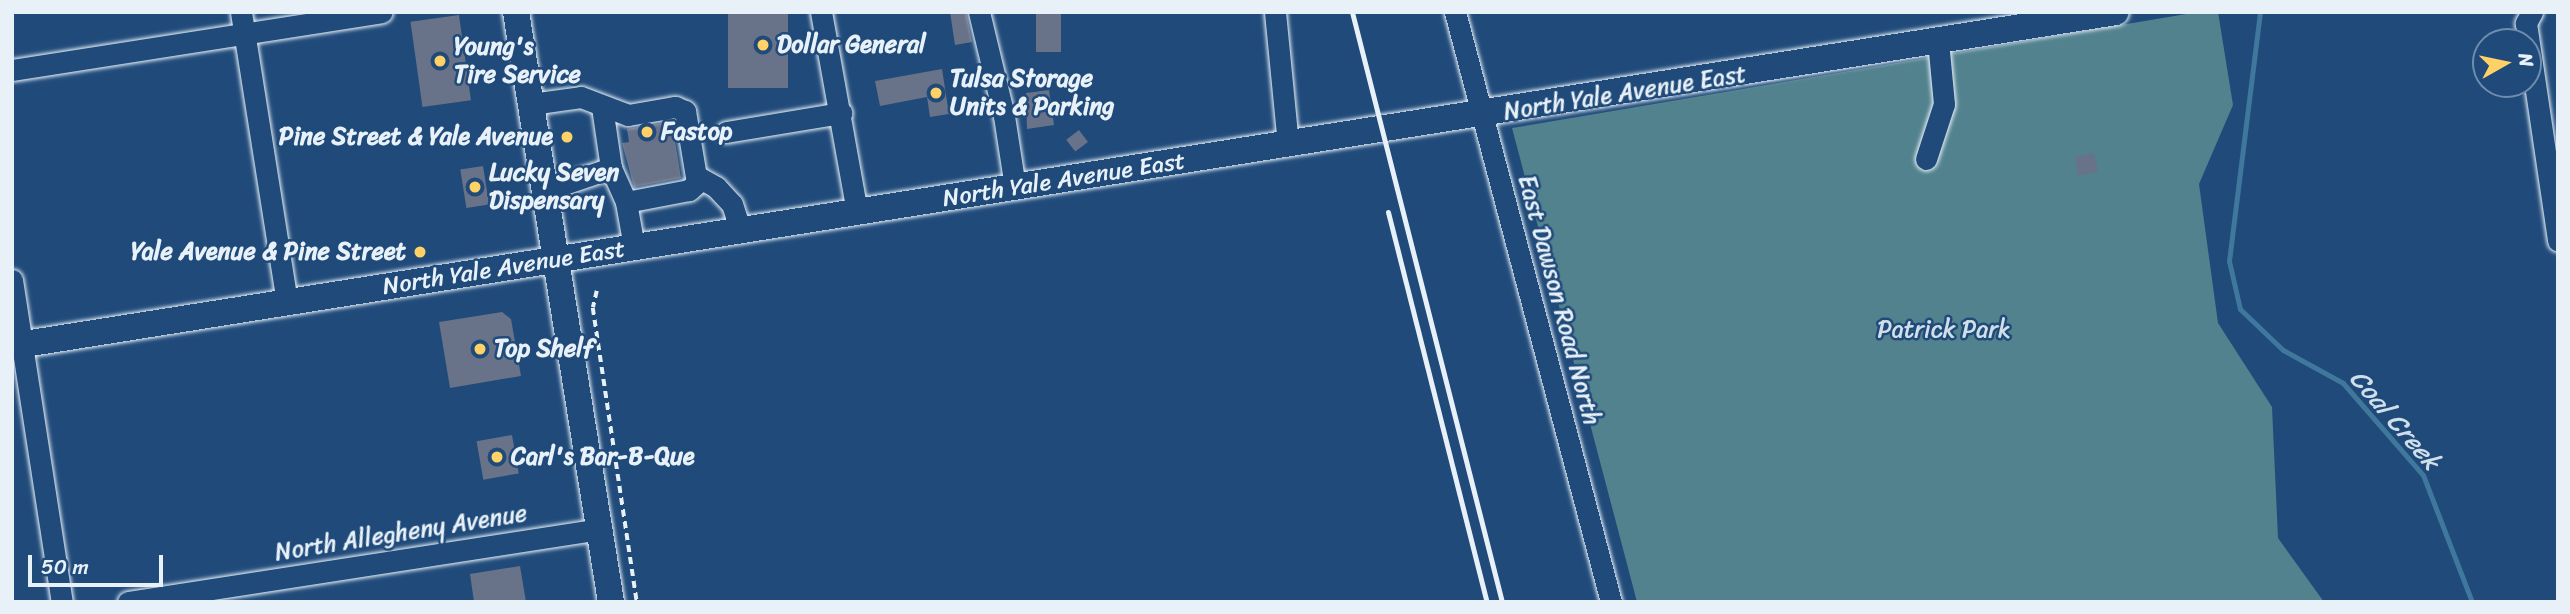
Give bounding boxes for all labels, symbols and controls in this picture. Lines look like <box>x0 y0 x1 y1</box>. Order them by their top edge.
north arrow <box>2472 28 2542 98</box>
place label: Dollar General <box>777 31 927 59</box>
place label: Young's Tire Service <box>454 33 581 89</box>
marker: Dollar General <box>755 37 771 53</box>
text: N <box>2509 51 2544 69</box>
marker: Young's Tire Service <box>432 53 448 69</box>
street label: North Yale Avenue East <box>1501 60 1749 126</box>
place label: Tulsa Storage Units & Parking <box>950 65 1114 121</box>
marker: Tulsa Storage Units & Parking <box>928 85 944 101</box>
place label: Fastop <box>661 118 733 146</box>
place label: Pine Street & Yale Avenue <box>278 123 553 151</box>
marker: Fastop <box>639 124 655 140</box>
marker: Pine Street & Yale Avenue <box>559 129 575 145</box>
street label: North Yale Avenue East <box>940 147 1188 213</box>
place label: Lucky Seven Dispensary <box>489 159 620 215</box>
street label: East Dawson Road North <box>1512 172 1606 428</box>
marker: Lucky Seven Dispensary <box>467 179 483 195</box>
street label: North Yale Avenue East <box>380 235 628 301</box>
place label: Yale Avenue & Pine Street <box>131 238 406 266</box>
marker: Yale Avenue & Pine Street <box>412 244 428 260</box>
park label: Patrick Park <box>1877 316 2011 344</box>
place label: Top Shelf <box>494 335 594 363</box>
marker: Top Shelf <box>472 341 488 357</box>
water label: Coal Creek <box>2343 363 2447 477</box>
place label: Carl's Bar-B-Que <box>511 443 694 471</box>
marker: Carl's Bar-B-Que <box>489 449 505 465</box>
street label: North Allegheny Avenue <box>273 499 529 567</box>
scale bar <box>32 540 166 584</box>
text: 50 m <box>41 548 89 586</box>

